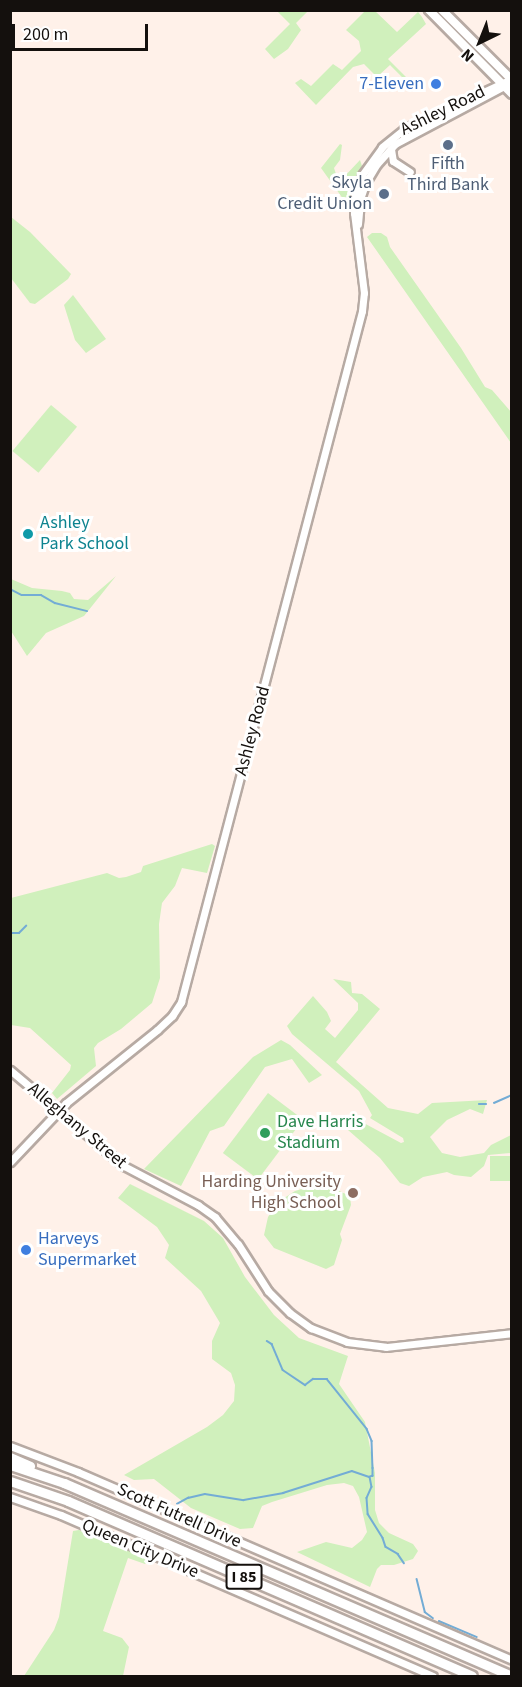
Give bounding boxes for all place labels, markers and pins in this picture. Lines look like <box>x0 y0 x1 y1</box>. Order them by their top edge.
place label: 7-Eleven <box>359 73 424 95</box>
marker: 7-Eleven <box>429 77 443 91</box>
marker: Fifth Third Bank <box>441 138 455 152</box>
place label: Fifth Third Bank <box>407 154 489 196</box>
place label: Skyla Credit Union <box>277 173 372 216</box>
marker: Skyla Credit Union <box>377 187 391 201</box>
place label: Ashley Park School <box>40 513 129 556</box>
marker: Ashley Park School <box>21 527 35 541</box>
place label: Dave Harris Stadium <box>277 1112 363 1154</box>
marker: Dave Harris Stadium <box>258 1126 272 1140</box>
place label: Harding University High School <box>201 1172 341 1214</box>
marker: Harding University High School <box>346 1186 360 1200</box>
place label: Harveys Supermarket <box>38 1229 136 1272</box>
marker: Harveys Supermarket <box>19 1243 33 1257</box>

